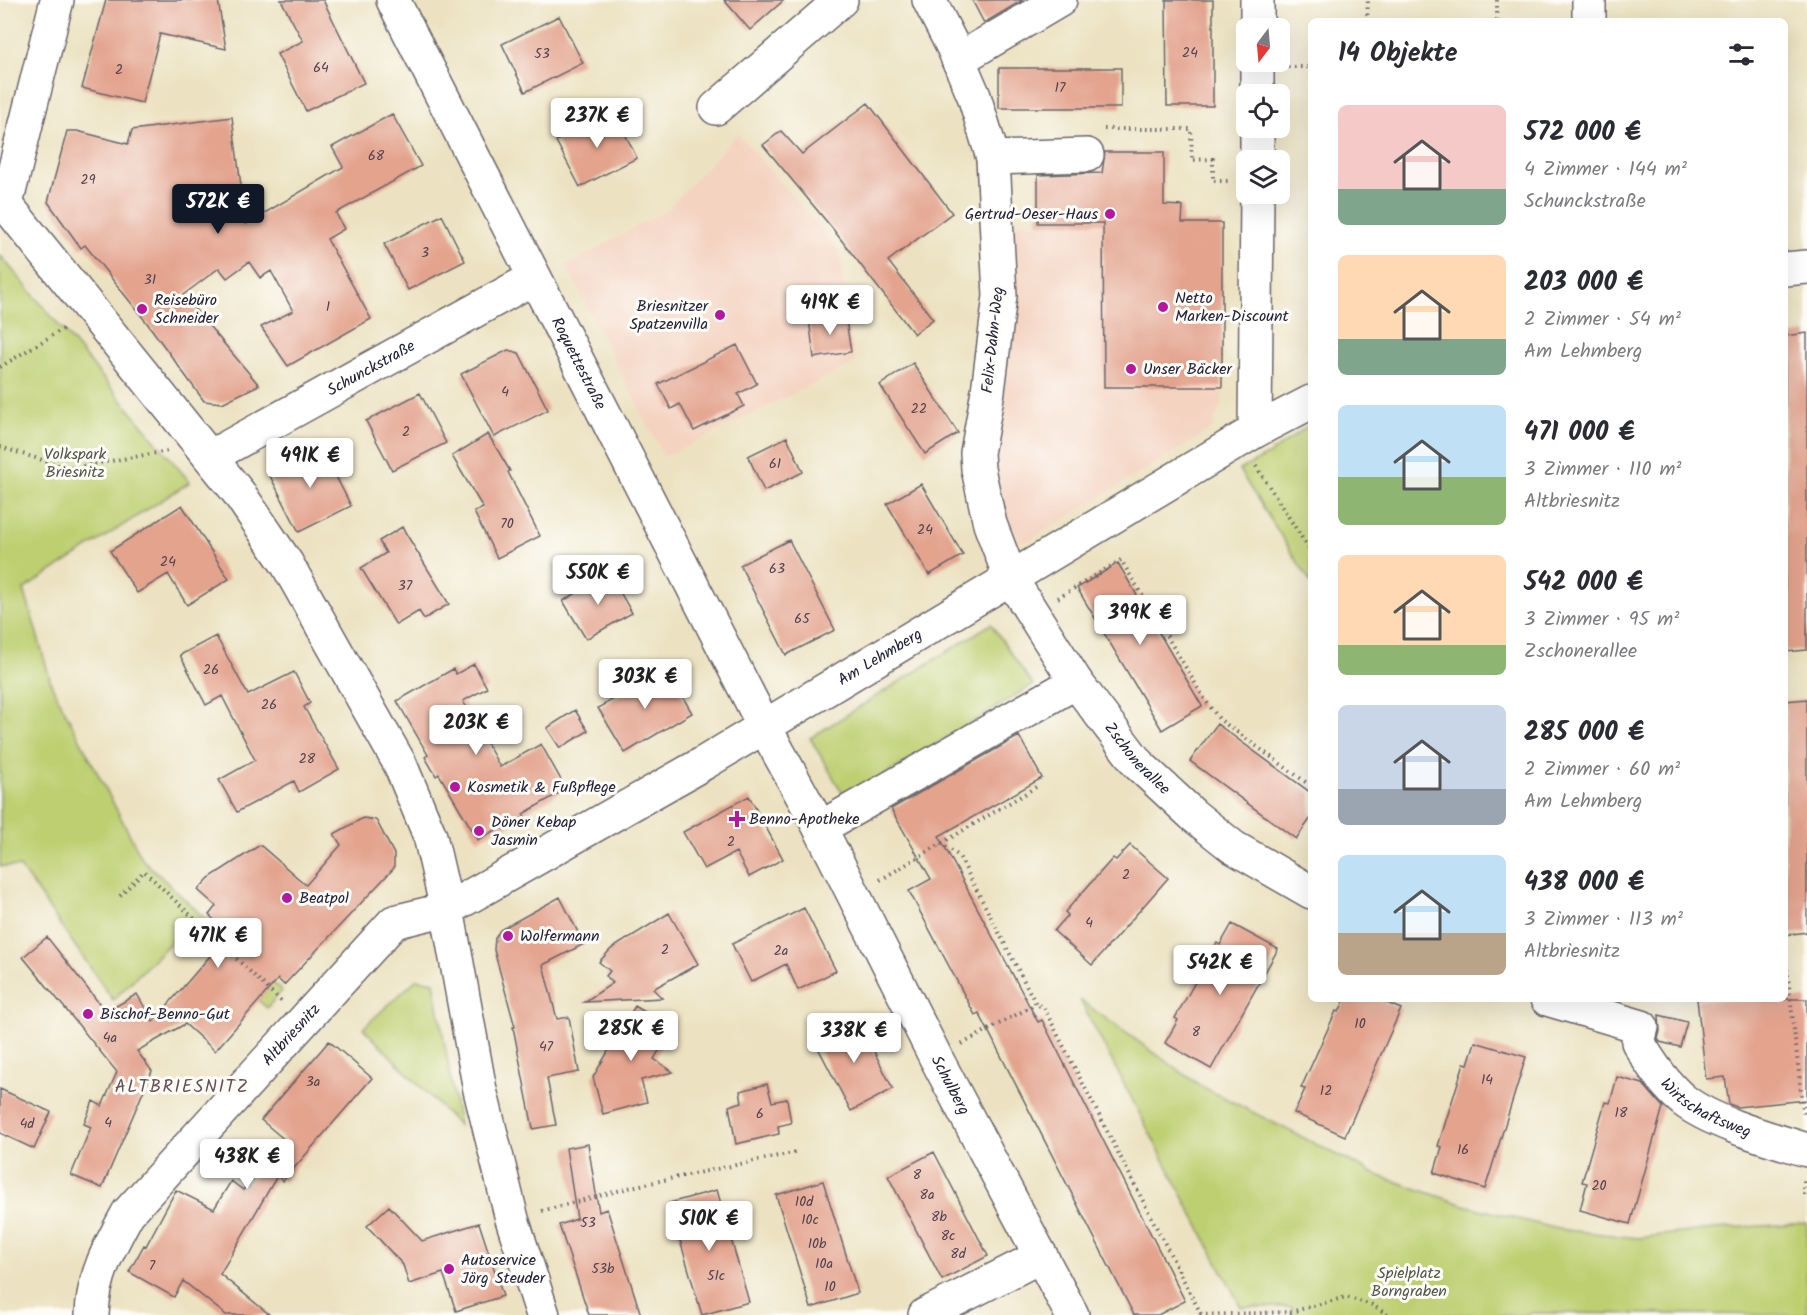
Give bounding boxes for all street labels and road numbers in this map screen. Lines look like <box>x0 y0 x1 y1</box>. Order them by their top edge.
street label: Felix-Dahn-Weg <box>975 285 1011 395</box>
street label: Roquettestraße <box>545 313 613 414</box>
street label: Schunckstraße <box>322 334 420 403</box>
street label: Am Lehmberg <box>833 622 927 692</box>
street label: Zschonerallee <box>1098 717 1176 801</box>
street label: Altbriesnitz <box>256 998 326 1071</box>
street label: Schulberg <box>924 1051 976 1119</box>
street label: Wirtschaftsweg <box>1654 1072 1754 1144</box>

